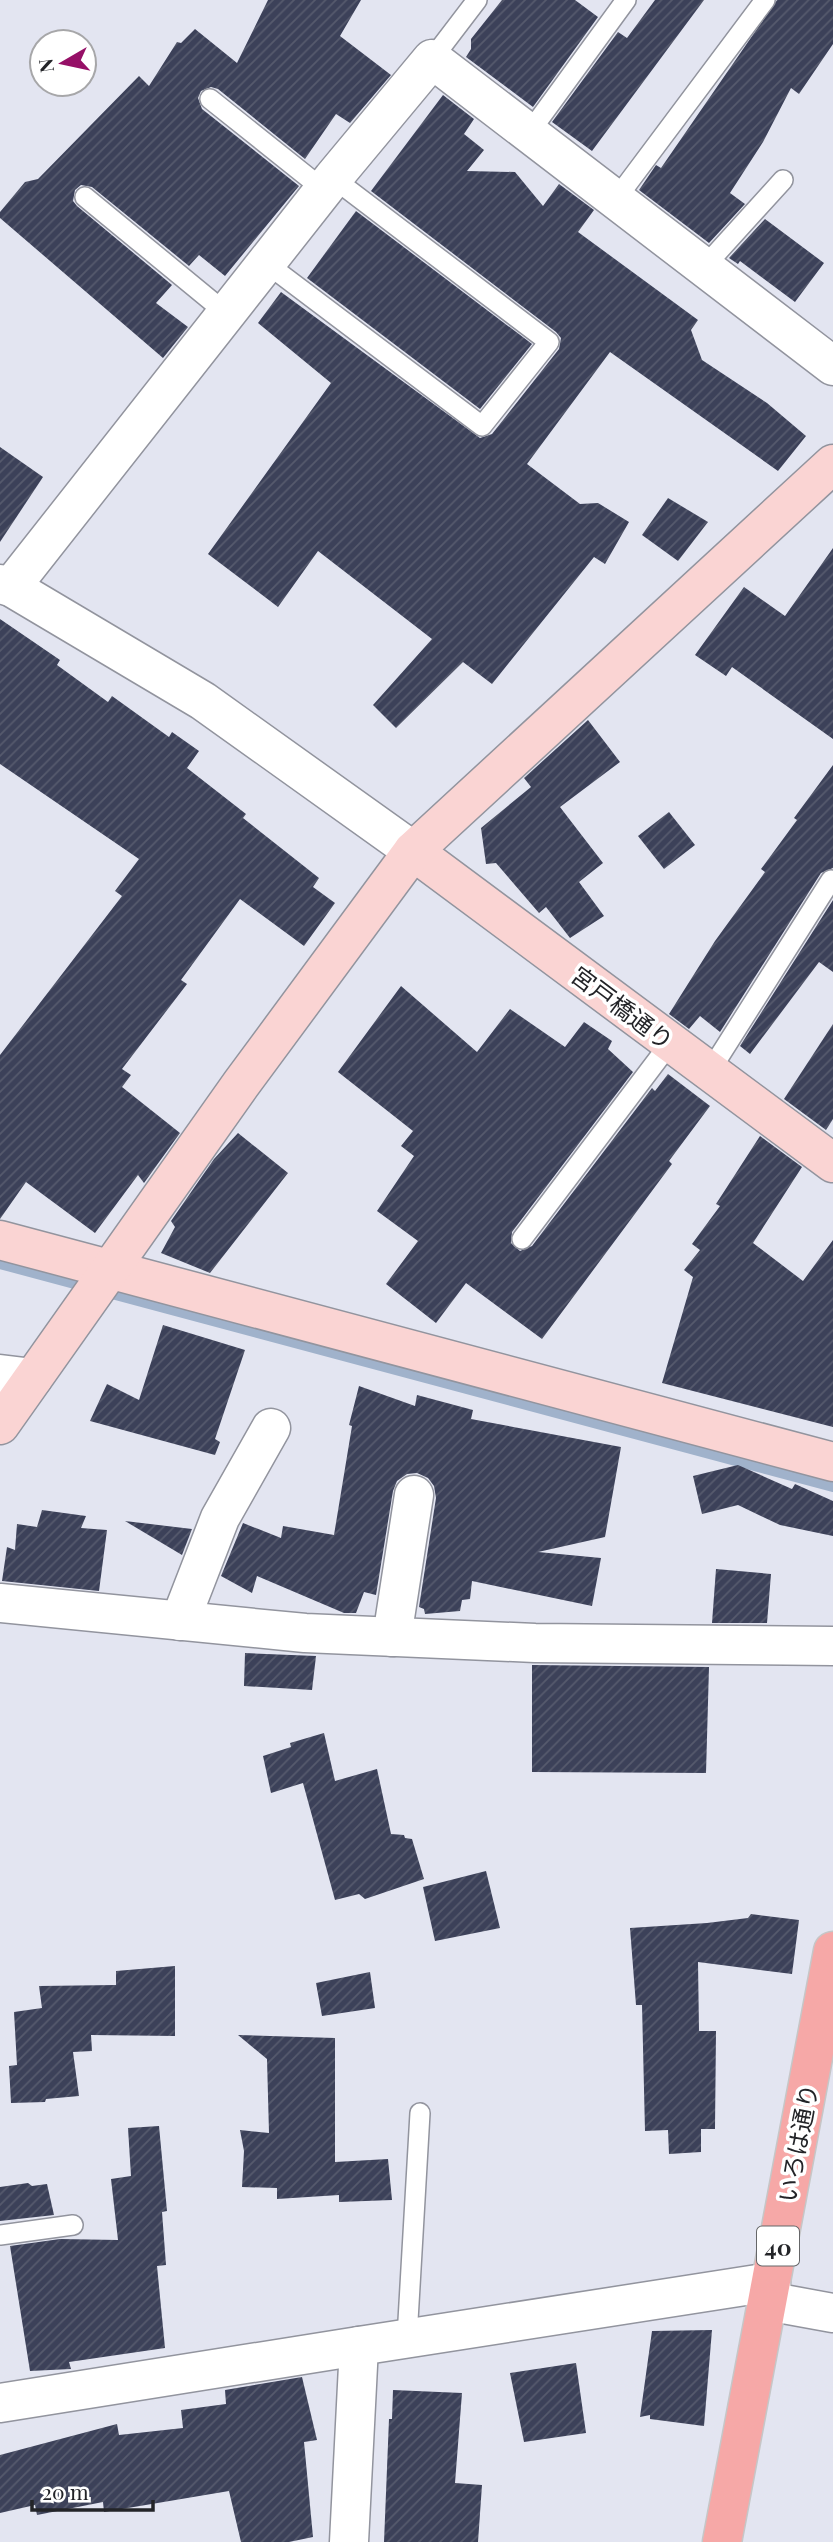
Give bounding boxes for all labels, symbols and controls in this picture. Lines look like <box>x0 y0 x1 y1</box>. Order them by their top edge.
north arrow <box>28 28 98 98</box>
text: N <box>31 57 59 75</box>
street label: 宮戸橋通り <box>565 958 681 1056</box>
street label: いろは通り <box>770 2081 824 2205</box>
road number: 40 <box>757 2226 799 2266</box>
scale bar <box>32 2468 152 2512</box>
text: 20 m <box>42 2477 89 2505</box>

